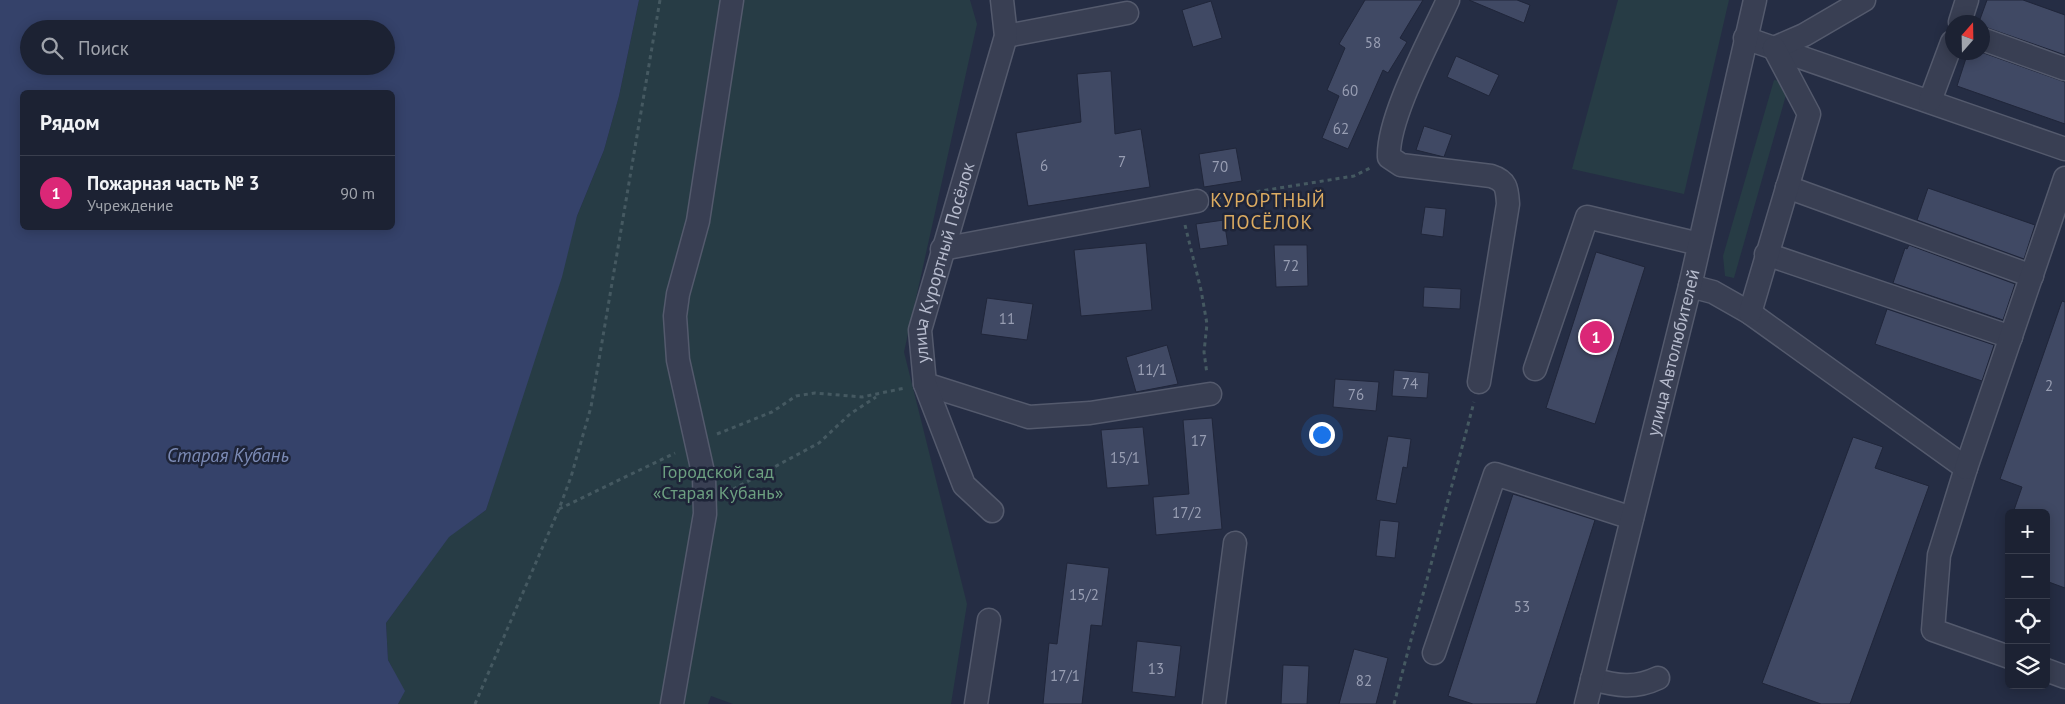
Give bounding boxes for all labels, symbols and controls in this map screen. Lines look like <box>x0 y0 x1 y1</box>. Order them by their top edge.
north arrow <box>1945 15 1990 60</box>
search box <box>20 20 395 75</box>
house number: 58 <box>1365 33 1381 52</box>
icon: search <box>38 34 66 62</box>
text: Поиск <box>78 36 129 60</box>
house number: 60 <box>1342 81 1358 100</box>
text: Рядом <box>40 109 99 136</box>
house number: 62 <box>1333 119 1349 138</box>
house number: 7 <box>1118 152 1126 171</box>
house number: 6 <box>1040 156 1048 175</box>
house number: 70 <box>1212 157 1228 176</box>
street label: улица Курортный Посёлок <box>908 159 980 365</box>
text: Пожарная часть № 3 <box>87 171 260 195</box>
text: 1 <box>51 183 61 203</box>
text: 90 m <box>340 183 375 203</box>
district label: КУРОРТНЫЙ ПОСЁЛОК <box>1210 188 1326 234</box>
text: Учреждение <box>87 195 173 215</box>
house number: 72 <box>1283 256 1299 275</box>
street label: улица Автолюбителей <box>1641 267 1704 438</box>
house number: 11 <box>999 309 1015 328</box>
pin: 1 <box>1580 318 1612 356</box>
house number: 11/1 <box>1137 360 1167 379</box>
house number: 74 <box>1402 374 1418 393</box>
house number: 2 <box>2045 376 2053 395</box>
house number: 76 <box>1348 385 1364 404</box>
your location <box>1309 422 1335 448</box>
house number: 17 <box>1191 431 1207 450</box>
water label: Старая Кубань <box>167 443 289 467</box>
house number: 15/1 <box>1110 448 1140 467</box>
park label: Городской сад «Старая Кубань» <box>653 460 783 504</box>
house number: 17/2 <box>1172 503 1202 522</box>
map controls <box>2005 509 2050 689</box>
button: + <box>2005 509 2050 554</box>
button: − <box>2005 554 2050 599</box>
house number: 15/2 <box>1069 585 1099 604</box>
house number: 53 <box>1514 597 1530 616</box>
button: locate <box>2005 599 2050 644</box>
button: layers <box>2005 644 2050 689</box>
house number: 13 <box>1148 659 1164 678</box>
house number: 17/1 <box>1050 666 1080 685</box>
house number: 82 <box>1356 671 1372 690</box>

